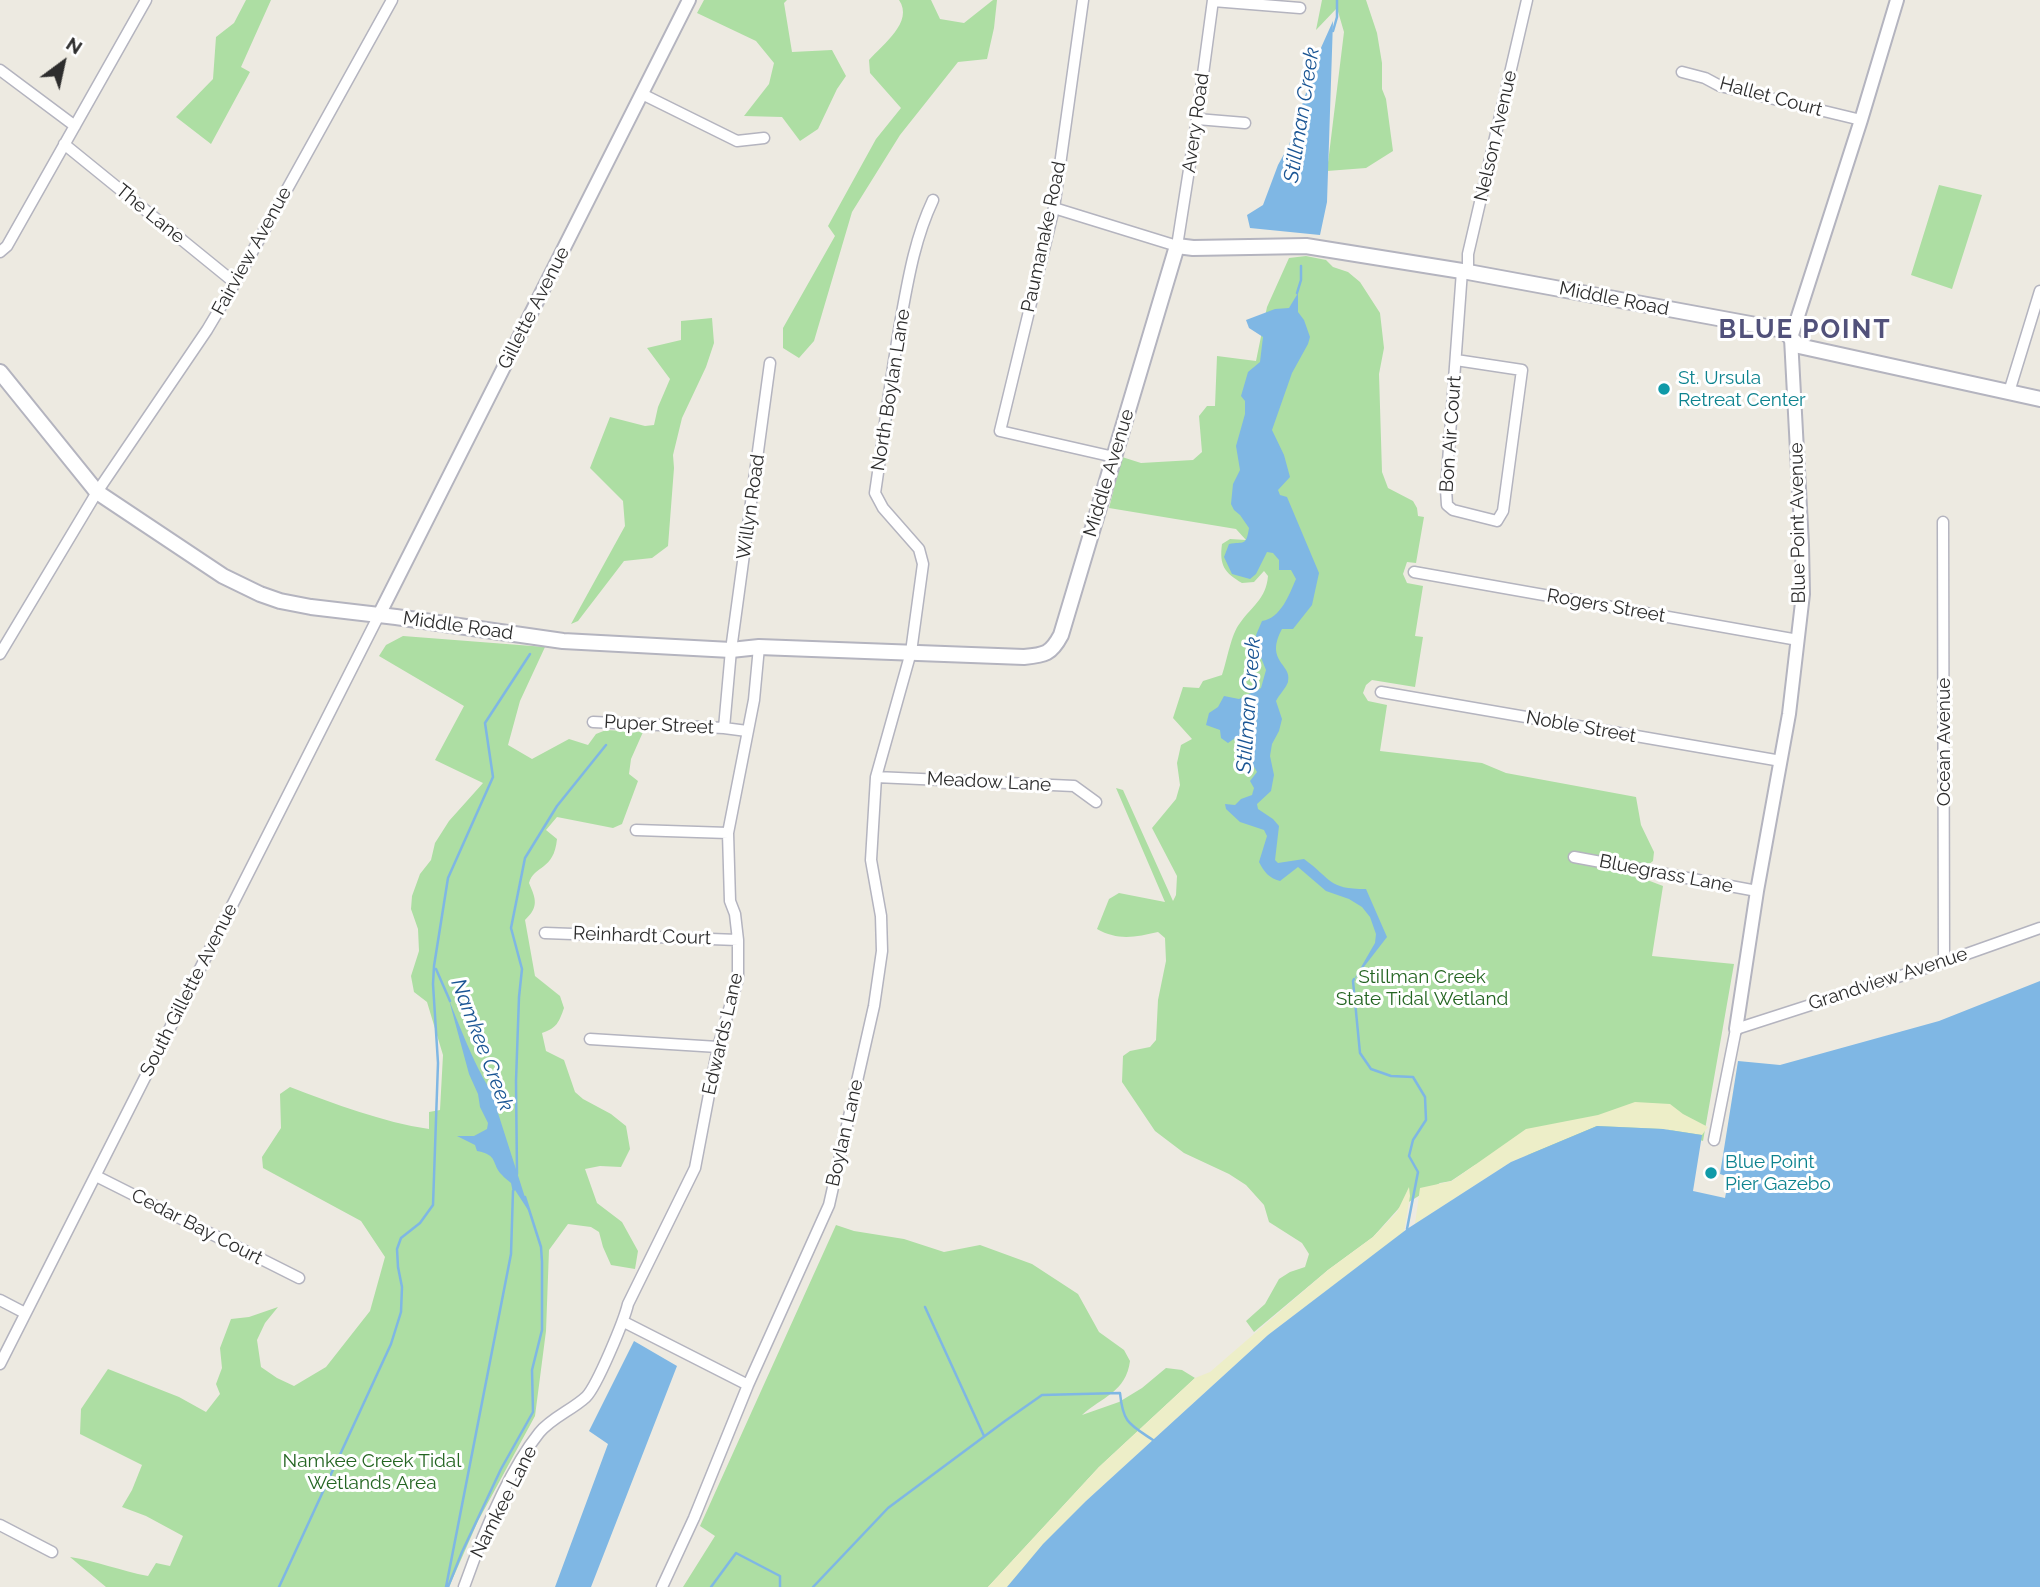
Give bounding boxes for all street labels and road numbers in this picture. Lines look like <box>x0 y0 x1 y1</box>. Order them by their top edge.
street label: Nelson Avenue <box>1470 68 1522 204</box>
street label: Avery Road <box>1178 72 1214 174</box>
street label: Hallet Court <box>1717 72 1825 122</box>
street label: Paumanake Road <box>1017 159 1071 315</box>
street label: The Lane <box>111 179 189 249</box>
street label: Fairview Avenue <box>207 183 297 319</box>
street label: Gillette Avenue <box>493 243 575 373</box>
street label: Middle Road <box>1557 277 1671 321</box>
street label: North Boylan Lane <box>867 307 915 473</box>
street label: Bon Air Court <box>1436 375 1466 493</box>
street label: Middle Avenue <box>1079 406 1139 540</box>
street label: Blue Point Avenue <box>1785 442 1811 604</box>
street label: Willyn Road <box>732 453 770 561</box>
street label: Rogers Street <box>1545 584 1667 628</box>
street label: Middle Road <box>401 607 515 645</box>
street label: Ocean Avenue <box>1933 678 1955 806</box>
street label: Noble Street <box>1524 706 1638 748</box>
street label: Puper Street <box>603 711 715 739</box>
street label: Meadow Lane <box>926 767 1052 797</box>
street label: Bluegrass Lane <box>1597 850 1735 898</box>
street label: South Gillette Avenue <box>136 900 242 1080</box>
street label: Reinhardt Court <box>573 922 711 950</box>
street label: Grandview Avenue <box>1806 943 1970 1015</box>
street label: Edwards Lane <box>698 971 748 1097</box>
street label: Boylan Lane <box>822 1077 868 1189</box>
street label: Cedar Bay Court <box>128 1184 266 1270</box>
street label: Namkee Lane <box>466 1442 542 1562</box>

